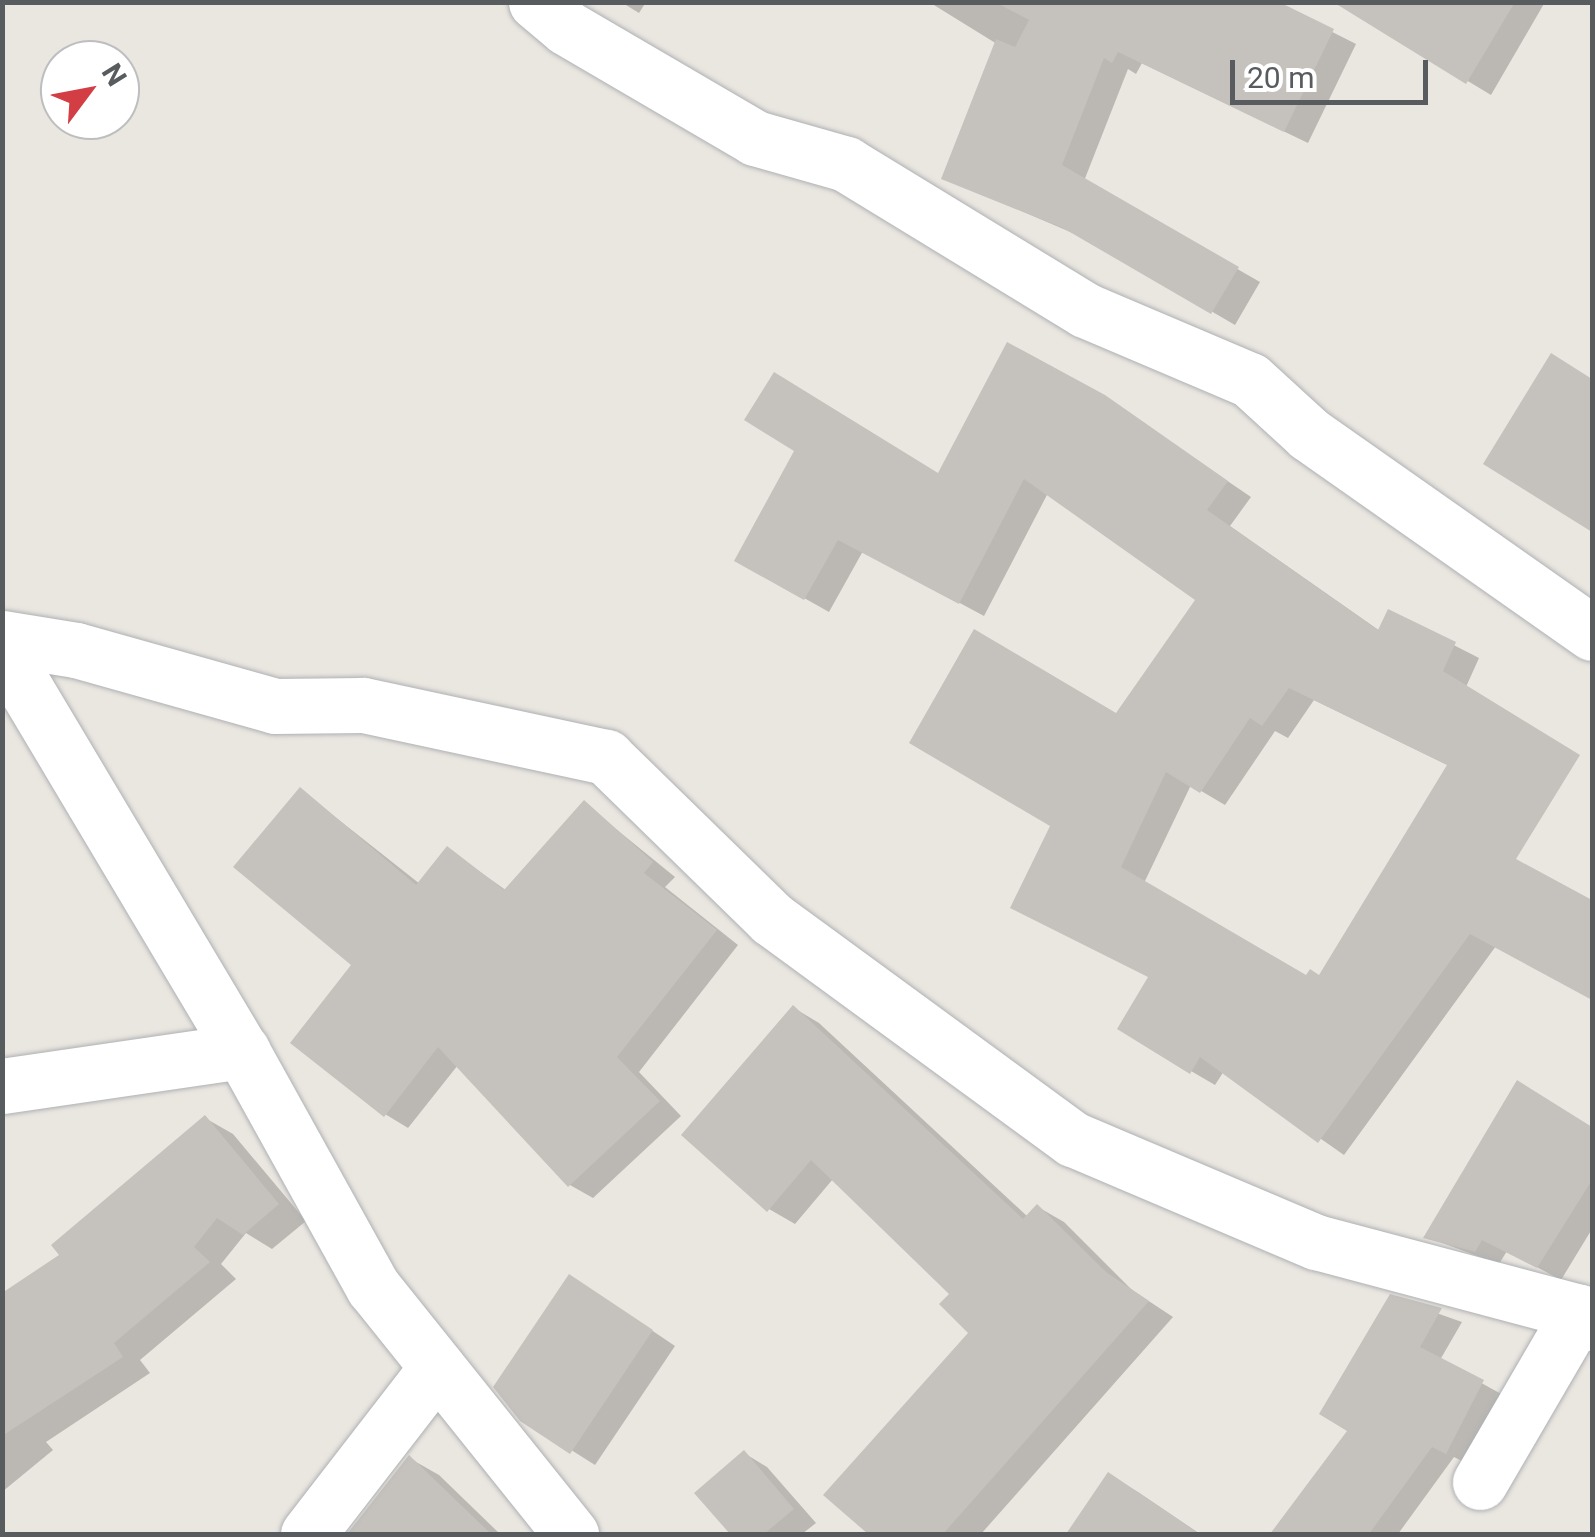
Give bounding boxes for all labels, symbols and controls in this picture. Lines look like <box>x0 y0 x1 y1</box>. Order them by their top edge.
north arrow <box>40 40 140 140</box>
scale bar <box>1235 40 1432 102</box>
text: N <box>95 58 133 92</box>
text: 20 m <box>1247 60 1314 95</box>

